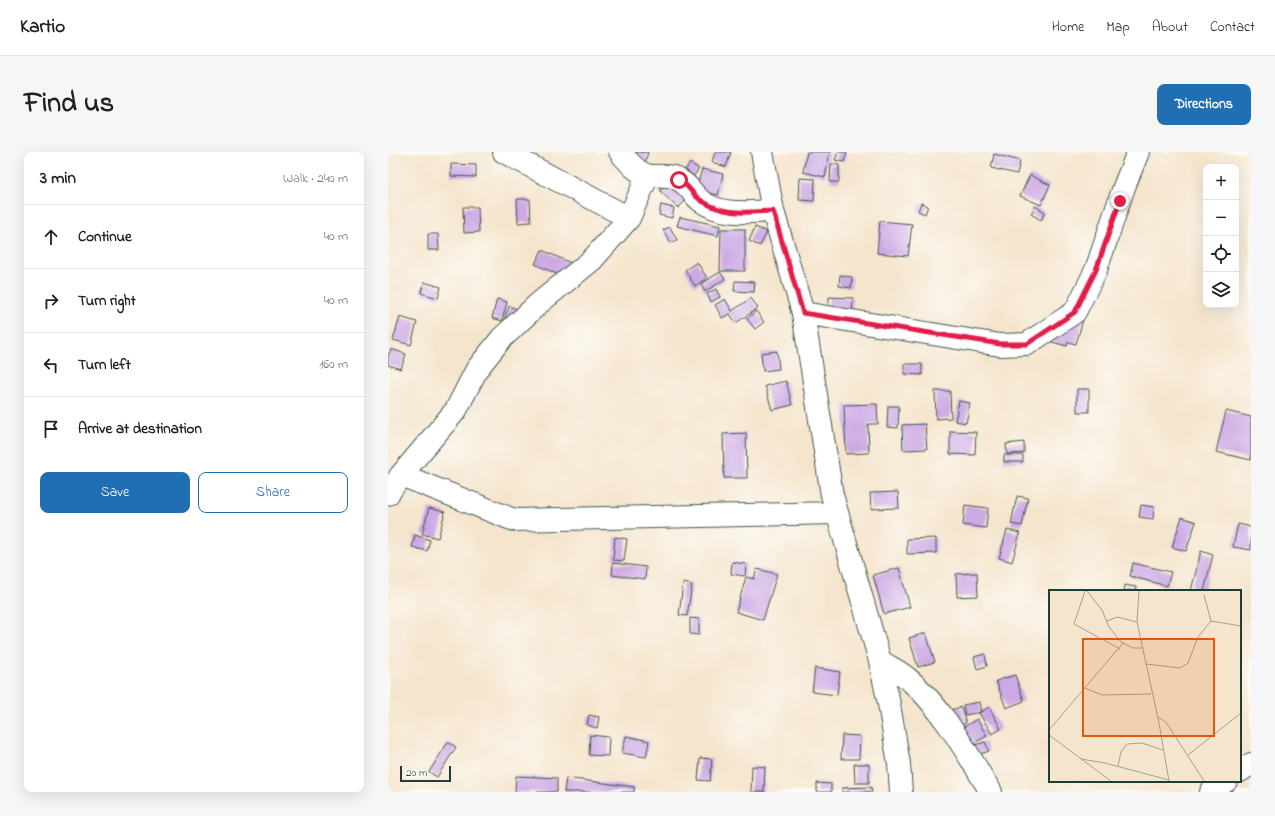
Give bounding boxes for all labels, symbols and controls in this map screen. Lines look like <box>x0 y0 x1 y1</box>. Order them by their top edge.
text: Kartio <box>20 14 65 41</box>
text: Home <box>1052 17 1084 38</box>
text: Map <box>1106 17 1130 38</box>
text: About <box>1152 17 1188 38</box>
text: Contact <box>1210 17 1255 38</box>
text: Find us <box>24 84 114 125</box>
button: Directions <box>1157 84 1251 125</box>
map controls <box>1203 164 1239 308</box>
button: + <box>1203 164 1239 200</box>
text: 3 min <box>40 166 76 191</box>
text: Walk · 240 m <box>283 169 348 188</box>
route start <box>670 171 688 189</box>
route end <box>1111 192 1129 210</box>
button: − <box>1203 200 1239 236</box>
icon: ahead <box>40 226 62 248</box>
text: Continue <box>78 226 132 248</box>
text: 40 m <box>324 227 348 246</box>
button: locate <box>1203 236 1239 272</box>
button: layers <box>1203 272 1239 308</box>
icon: right <box>40 290 62 312</box>
text: Turn right <box>78 290 136 312</box>
text: 40 m <box>324 291 348 310</box>
icon: left <box>40 354 62 376</box>
text: Turn left <box>78 354 131 376</box>
text: 160 m <box>319 355 348 374</box>
icon: arrive <box>40 418 62 440</box>
text: Arrive at destination <box>78 418 202 440</box>
button: Save <box>40 472 190 513</box>
button: Share <box>198 472 348 513</box>
inset map <box>1049 590 1241 782</box>
scale bar <box>400 764 451 783</box>
text: 20 m <box>406 765 428 781</box>

